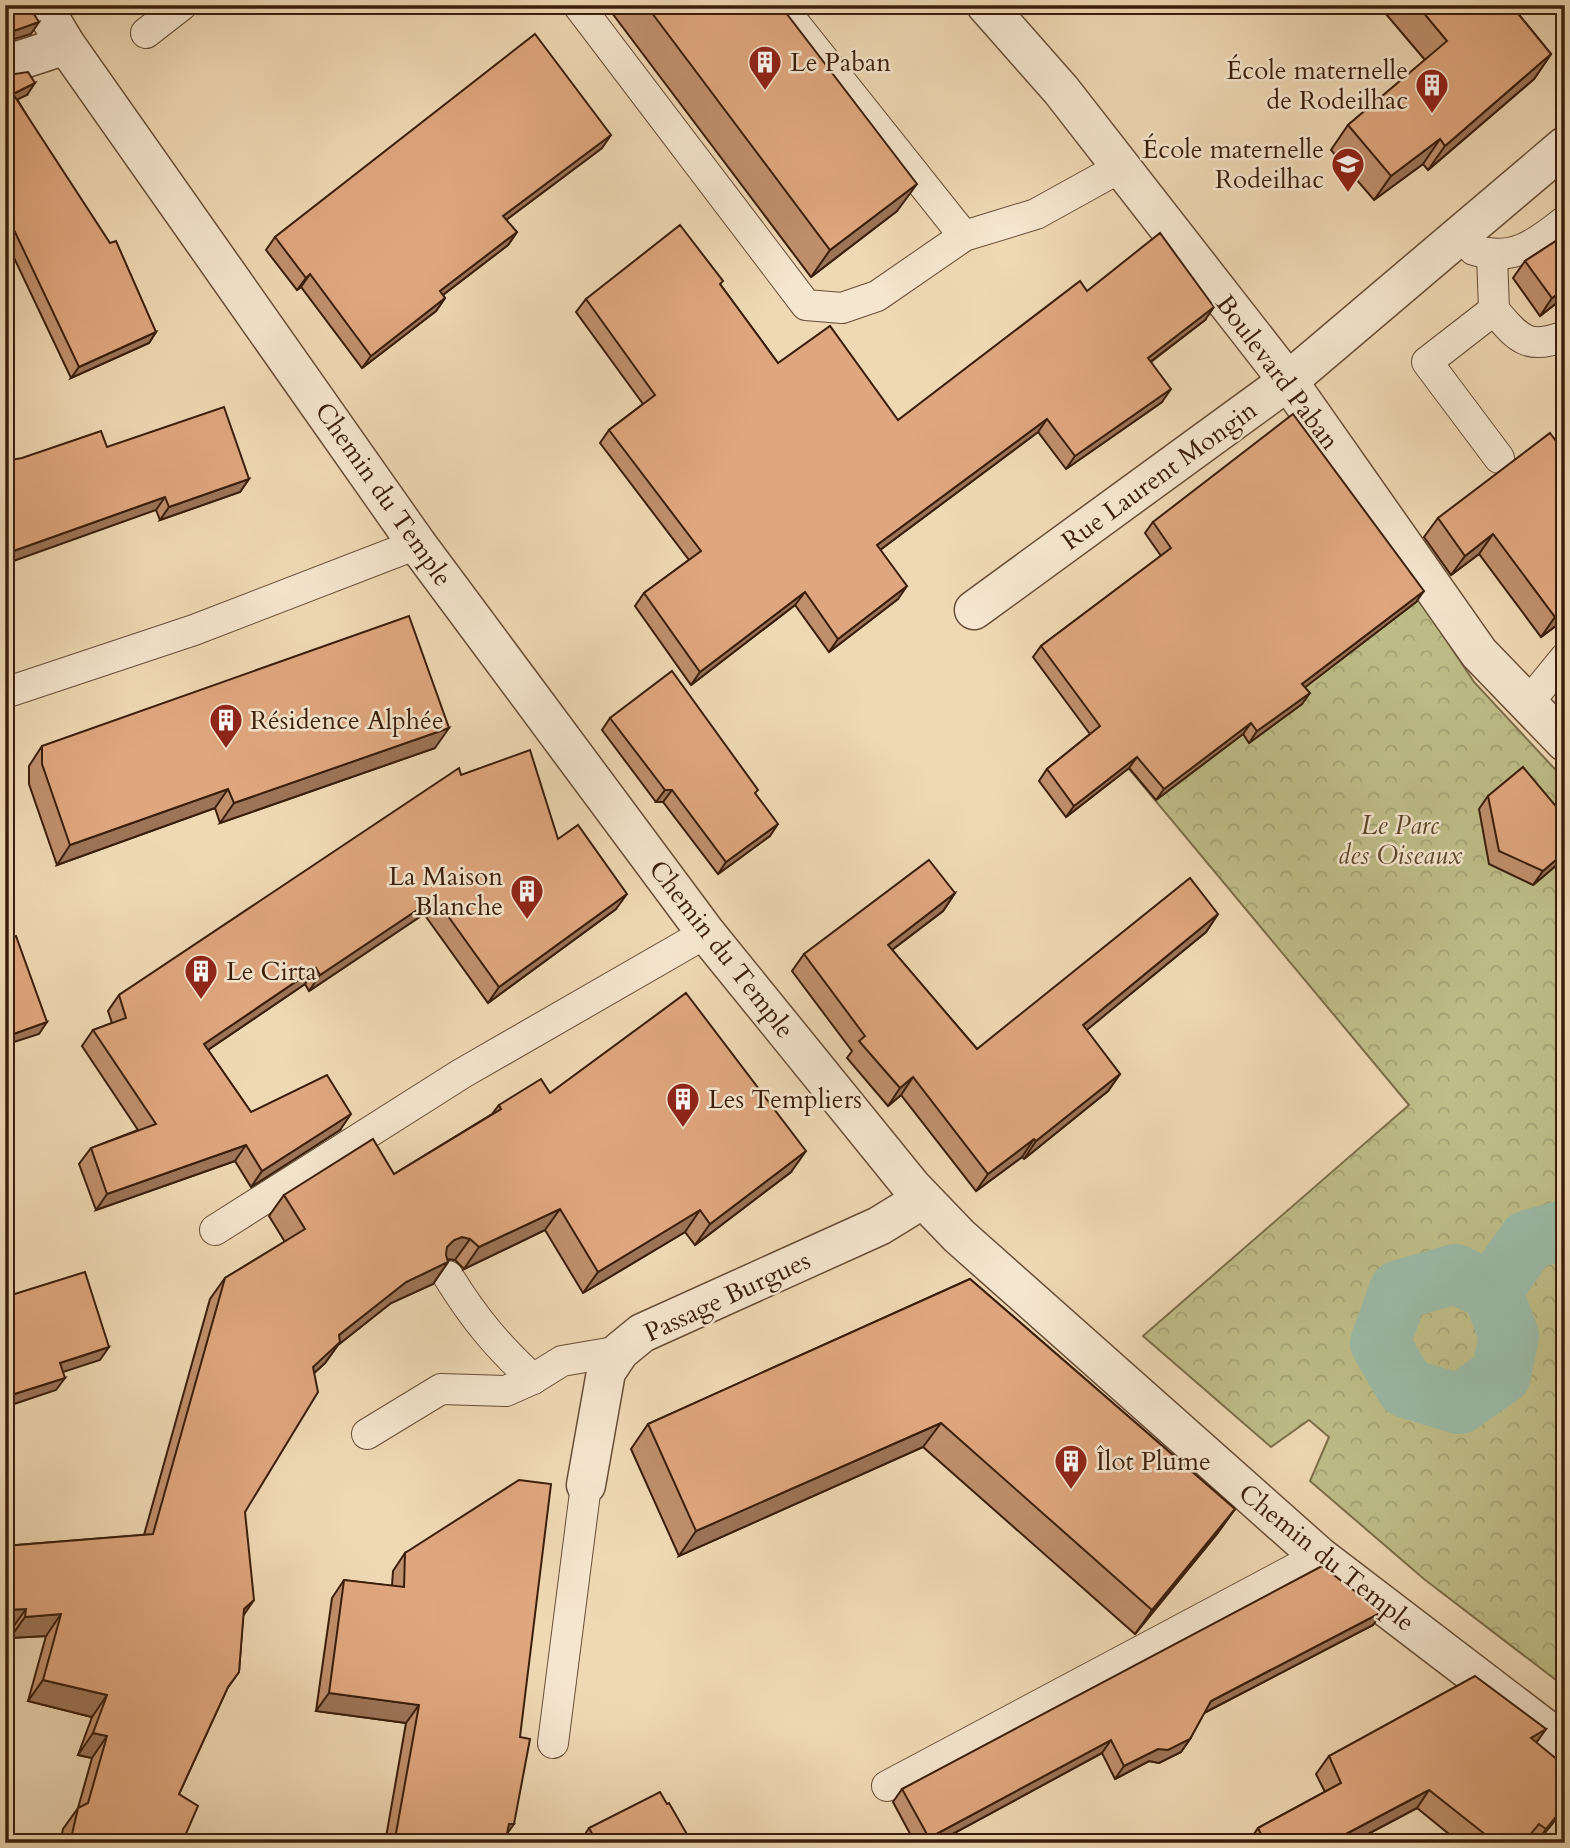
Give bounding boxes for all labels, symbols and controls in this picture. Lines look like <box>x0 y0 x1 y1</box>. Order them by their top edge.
building icon: Le Paban <box>746 43 784 92</box>
place label: Le Paban <box>790 45 891 80</box>
place label: École maternelle de Rodeilhac <box>1226 53 1408 118</box>
building icon: École maternelle de Rodeilhac <box>1413 66 1451 115</box>
place label: École maternelle Rodeilhac <box>1142 132 1324 197</box>
school or university icon: École maternelle Rodeilhac <box>1329 145 1367 194</box>
street label: Boulevard Paban <box>1208 288 1348 457</box>
street label: Rue Laurent Mongin <box>1055 392 1264 558</box>
street label: Chemin du Temple <box>307 395 460 593</box>
building icon: Résidence Alphée <box>207 701 245 750</box>
place label: Résidence Alphée <box>250 703 444 738</box>
park label: Le Parc des Oiseaux <box>1338 808 1462 873</box>
street label: Chemin du Temple <box>641 853 802 1046</box>
place label: La Maison Blanche <box>388 859 503 924</box>
building icon: La Maison Blanche <box>508 872 546 921</box>
building icon: Le Cirta <box>182 952 220 1001</box>
place label: Le Cirta <box>226 954 317 989</box>
building icon: Les Templiers <box>664 1080 702 1129</box>
place label: Les Templiers <box>708 1082 862 1117</box>
street label: Passage Burgues <box>639 1243 816 1350</box>
building icon: Îlot Plume <box>1052 1442 1090 1491</box>
place label: Îlot Plume <box>1096 1444 1211 1479</box>
street label: Chemin du Temple <box>1231 1475 1422 1639</box>

